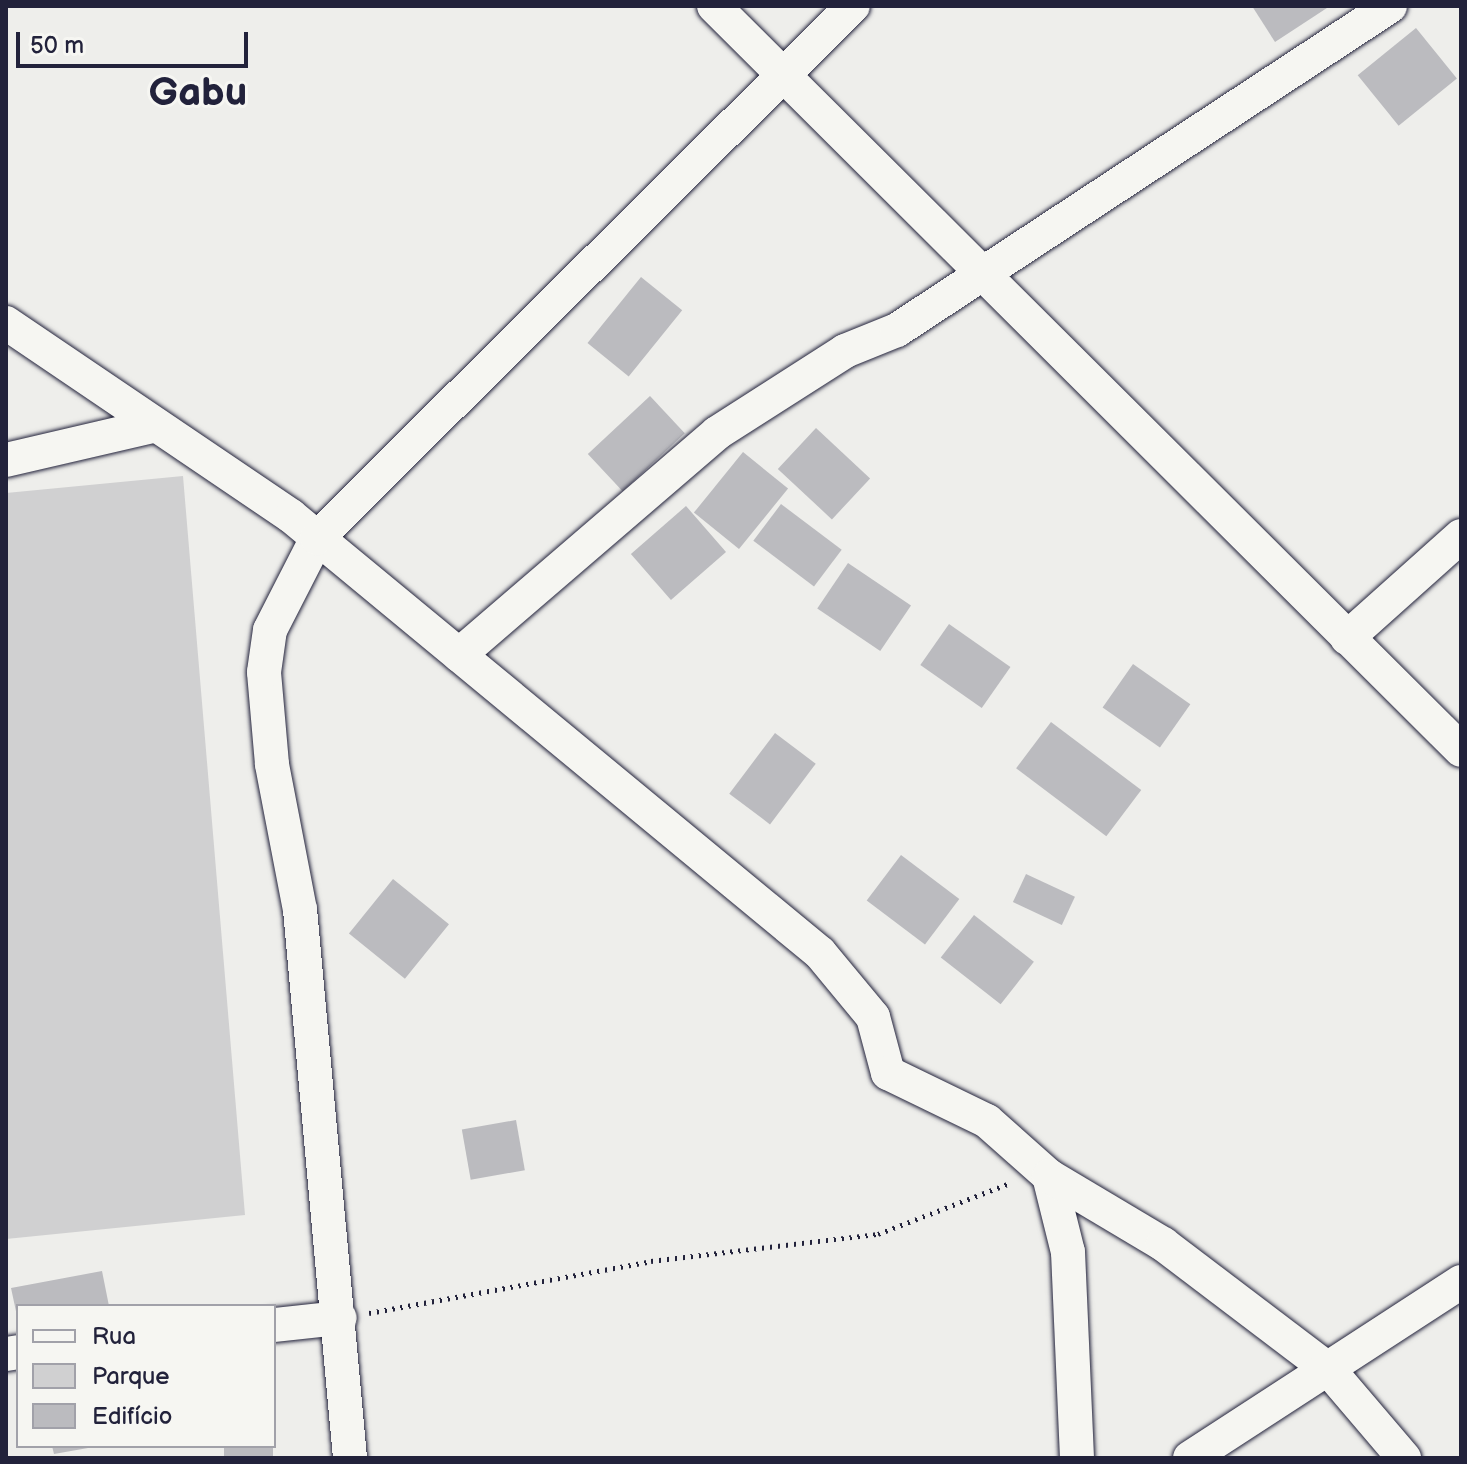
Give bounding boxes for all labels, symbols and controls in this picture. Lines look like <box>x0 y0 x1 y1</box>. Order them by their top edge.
scale bar <box>20 16 252 66</box>
text: 50 m <box>30 31 84 60</box>
district label: Gabu <box>149 69 247 117</box>
legend <box>16 1304 276 1448</box>
text: Rua <box>92 1322 136 1351</box>
text: Parque <box>92 1362 170 1391</box>
text: Edifício <box>92 1402 172 1431</box>

